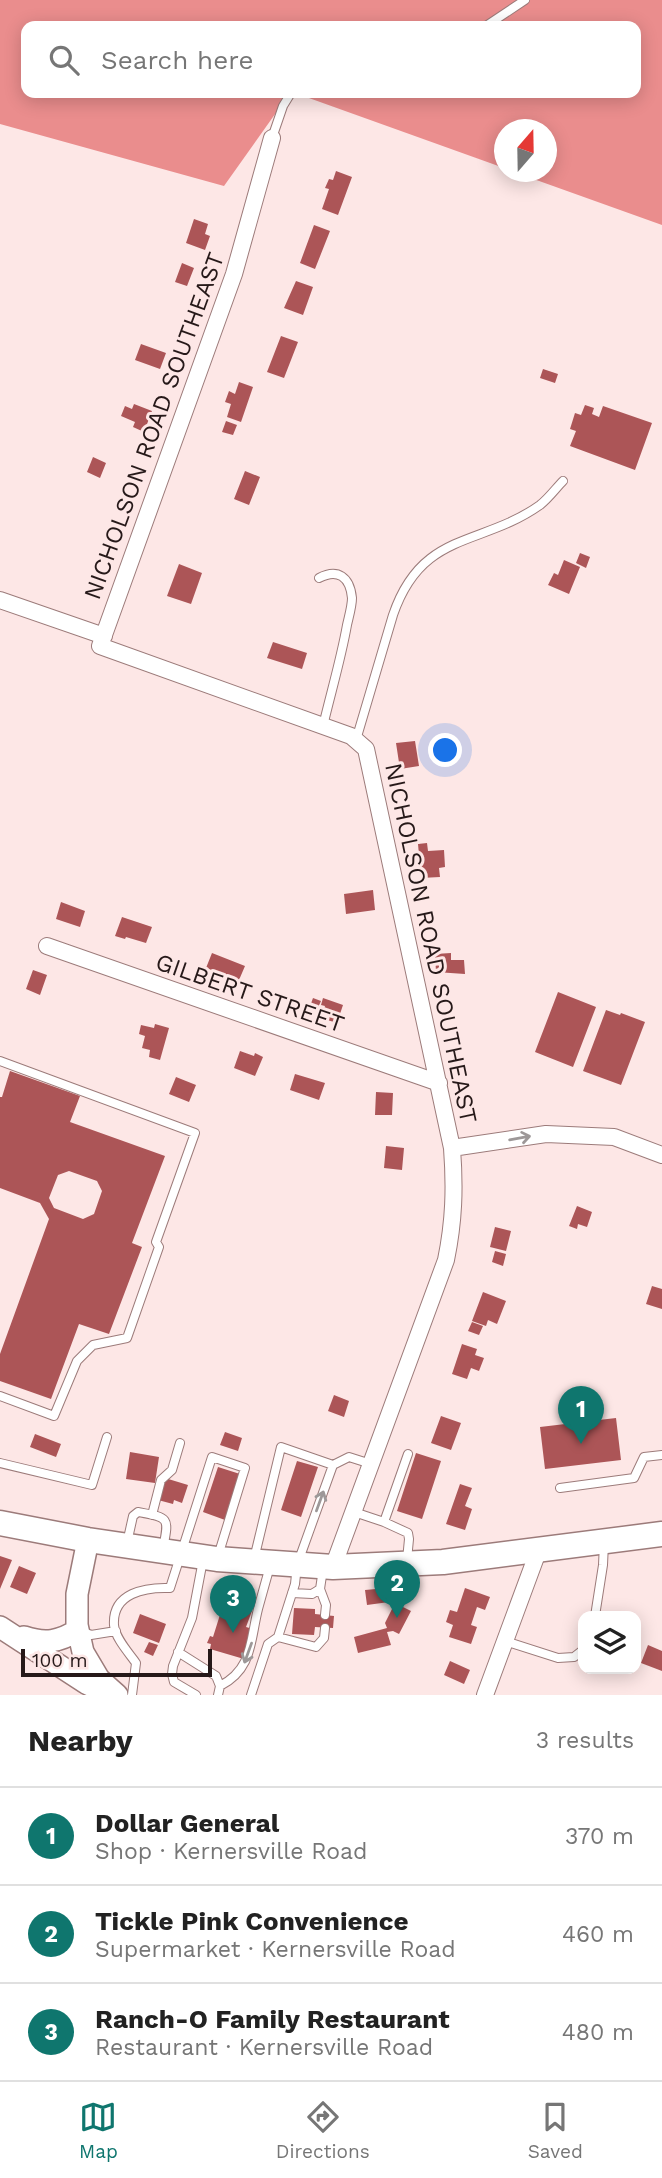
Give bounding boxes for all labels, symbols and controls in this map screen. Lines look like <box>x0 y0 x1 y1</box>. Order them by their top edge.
search box <box>21 21 641 98</box>
icon: search <box>45 41 83 79</box>
text: Search here <box>101 45 253 75</box>
north arrow <box>494 119 557 182</box>
street label: NICHOLSON ROAD SOUTHEAST <box>78 249 230 603</box>
your location <box>428 733 462 767</box>
street label: NICHOLSON ROAD SOUTHEAST <box>379 760 483 1126</box>
street label: GILBERT STREET <box>152 948 348 1038</box>
one-way arrow <box>508 1131 531 1144</box>
pin: 1 <box>558 1386 604 1444</box>
one-way arrow <box>315 1490 327 1512</box>
pin: 2 <box>374 1560 420 1618</box>
pin: 3 <box>210 1575 256 1633</box>
map controls <box>578 1611 641 1674</box>
button: layers <box>578 1611 641 1674</box>
one-way arrow <box>241 1641 253 1663</box>
scale bar <box>21 1646 212 1678</box>
text: 100 m <box>32 1649 88 1672</box>
text: Nearby <box>28 1723 133 1758</box>
text: 3 results <box>536 1727 634 1754</box>
text: Dollar General <box>95 1808 279 1838</box>
text: 1 <box>46 1823 56 1850</box>
text: 370 m <box>565 1823 634 1850</box>
text: Shop · Kernersville Road <box>95 1838 368 1865</box>
text: Tickle Pink Convenience <box>95 1906 409 1936</box>
text: 2 <box>44 1921 58 1948</box>
text: 460 m <box>562 1921 634 1948</box>
text: Supermarket · Kernersville Road <box>95 1936 456 1963</box>
text: Ranch-O Family Restaurant <box>95 2004 450 2034</box>
text: 3 <box>44 2019 58 2046</box>
text: 480 m <box>562 2019 634 2046</box>
text: Restaurant · Kernersville Road <box>95 2034 433 2061</box>
tab: Map <box>79 2098 118 2163</box>
tab: Directions <box>276 2098 370 2163</box>
tab: Saved <box>528 2098 583 2163</box>

